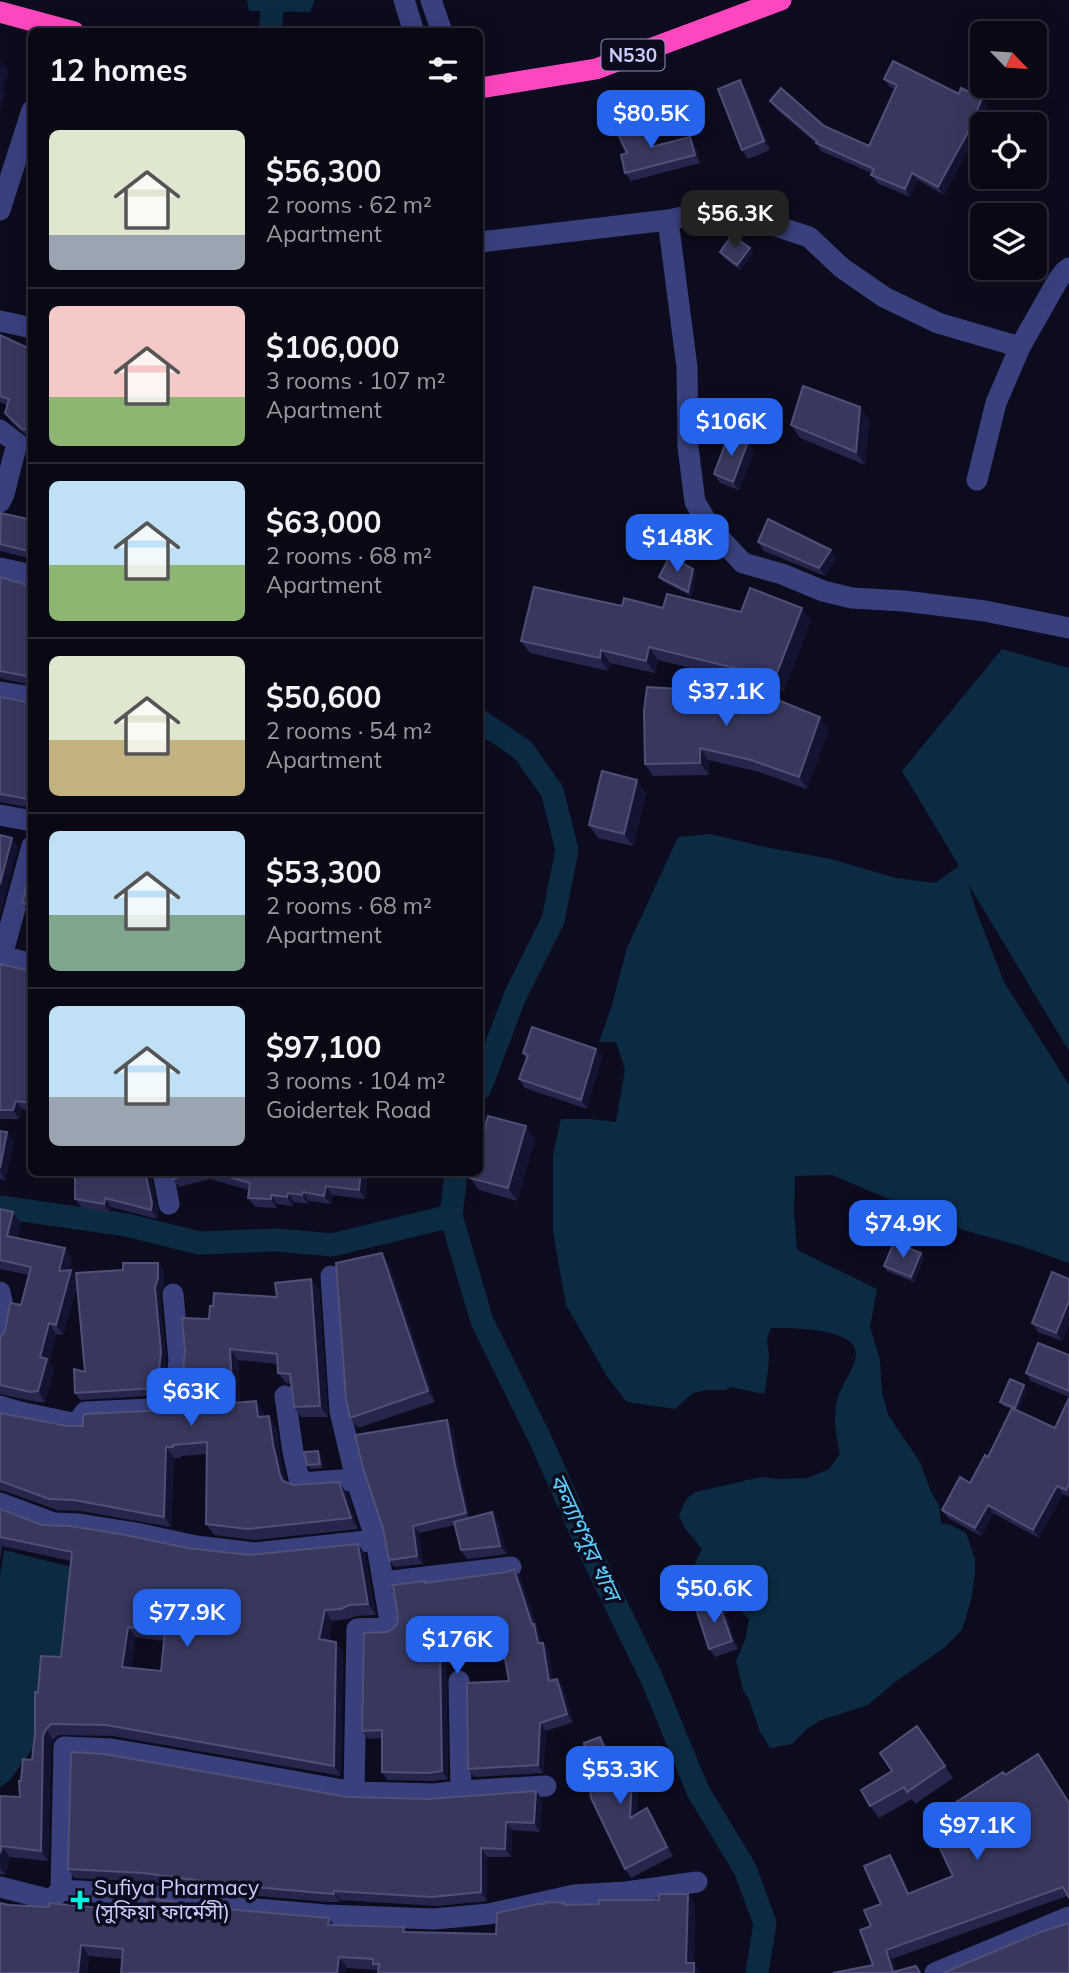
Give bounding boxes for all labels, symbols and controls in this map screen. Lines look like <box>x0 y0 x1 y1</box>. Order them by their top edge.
north arrow <box>970 21 1046 98</box>
map controls <box>970 21 1047 280</box>
road number: N530 <box>602 40 664 70</box>
text: 12 homes <box>49 51 188 89</box>
icon: filters <box>424 51 462 89</box>
pin: $80.5K <box>594 90 708 150</box>
text: $80.5K <box>613 98 689 127</box>
button: locate <box>970 112 1047 189</box>
text: $56,300 <box>266 152 381 190</box>
icon: home <box>105 158 189 242</box>
text: 2 rooms · 62 m² <box>266 190 432 219</box>
pin: $56.3K <box>678 190 792 250</box>
text: $56.3K <box>697 198 773 227</box>
button: layers <box>970 203 1047 280</box>
text: Apartment <box>266 219 382 248</box>
text: $106,000 <box>266 328 399 366</box>
icon: home <box>105 334 189 418</box>
text: 3 rooms · 107 m² <box>266 366 446 395</box>
text: Apartment <box>266 395 382 424</box>
pin: $106K <box>682 398 780 458</box>
text: $106K <box>696 406 766 435</box>
text: $63,000 <box>266 503 381 541</box>
icon: home <box>105 509 189 593</box>
pin: $148K <box>628 514 726 574</box>
text: $148K <box>642 522 712 551</box>
text: 2 rooms · 68 m² <box>266 541 432 570</box>
text: Apartment <box>266 570 382 599</box>
pin: $37.1K <box>669 668 783 728</box>
text: $37.1K <box>688 676 764 705</box>
text: $50,600 <box>266 678 381 716</box>
icon: home <box>105 684 189 768</box>
text: 2 rooms · 54 m² <box>266 716 432 745</box>
text: Apartment <box>266 745 382 774</box>
text: $53,300 <box>266 853 381 891</box>
icon: home <box>105 859 189 943</box>
text: 2 rooms · 68 m² <box>266 891 432 920</box>
text: Apartment <box>266 920 382 949</box>
text: $97,100 <box>266 1028 381 1066</box>
icon: home <box>105 1034 189 1118</box>
text: 3 rooms · 104 m² <box>266 1066 446 1095</box>
text: Goidertek Road <box>266 1095 431 1124</box>
pin: $74.9K <box>846 1200 960 1260</box>
text: $74.9K <box>865 1208 941 1237</box>
pin: $63K <box>150 1368 232 1428</box>
text: $63K <box>163 1376 219 1405</box>
water label: কল্যাণপুর খাল <box>544 1469 629 1608</box>
pin: $50.6K <box>657 1566 771 1625</box>
text: $50.6K <box>676 1573 752 1602</box>
pin: $77.9K <box>130 1590 244 1649</box>
text: $77.9K <box>149 1597 225 1626</box>
pin: $176K <box>408 1616 506 1676</box>
text: $176K <box>422 1624 492 1653</box>
pin: $53.3K <box>563 1746 677 1806</box>
text: $53.3K <box>582 1754 658 1783</box>
pin: $97.1K <box>920 1802 1034 1862</box>
text: $97.1K <box>939 1810 1015 1839</box>
place label: Sufiya Pharmacy (সুফিয়া ফার্মেসী) <box>94 1874 259 1924</box>
marker: Sufiya Pharmacy (সুফিয়া ফার্মেসী) <box>72 1892 88 1908</box>

